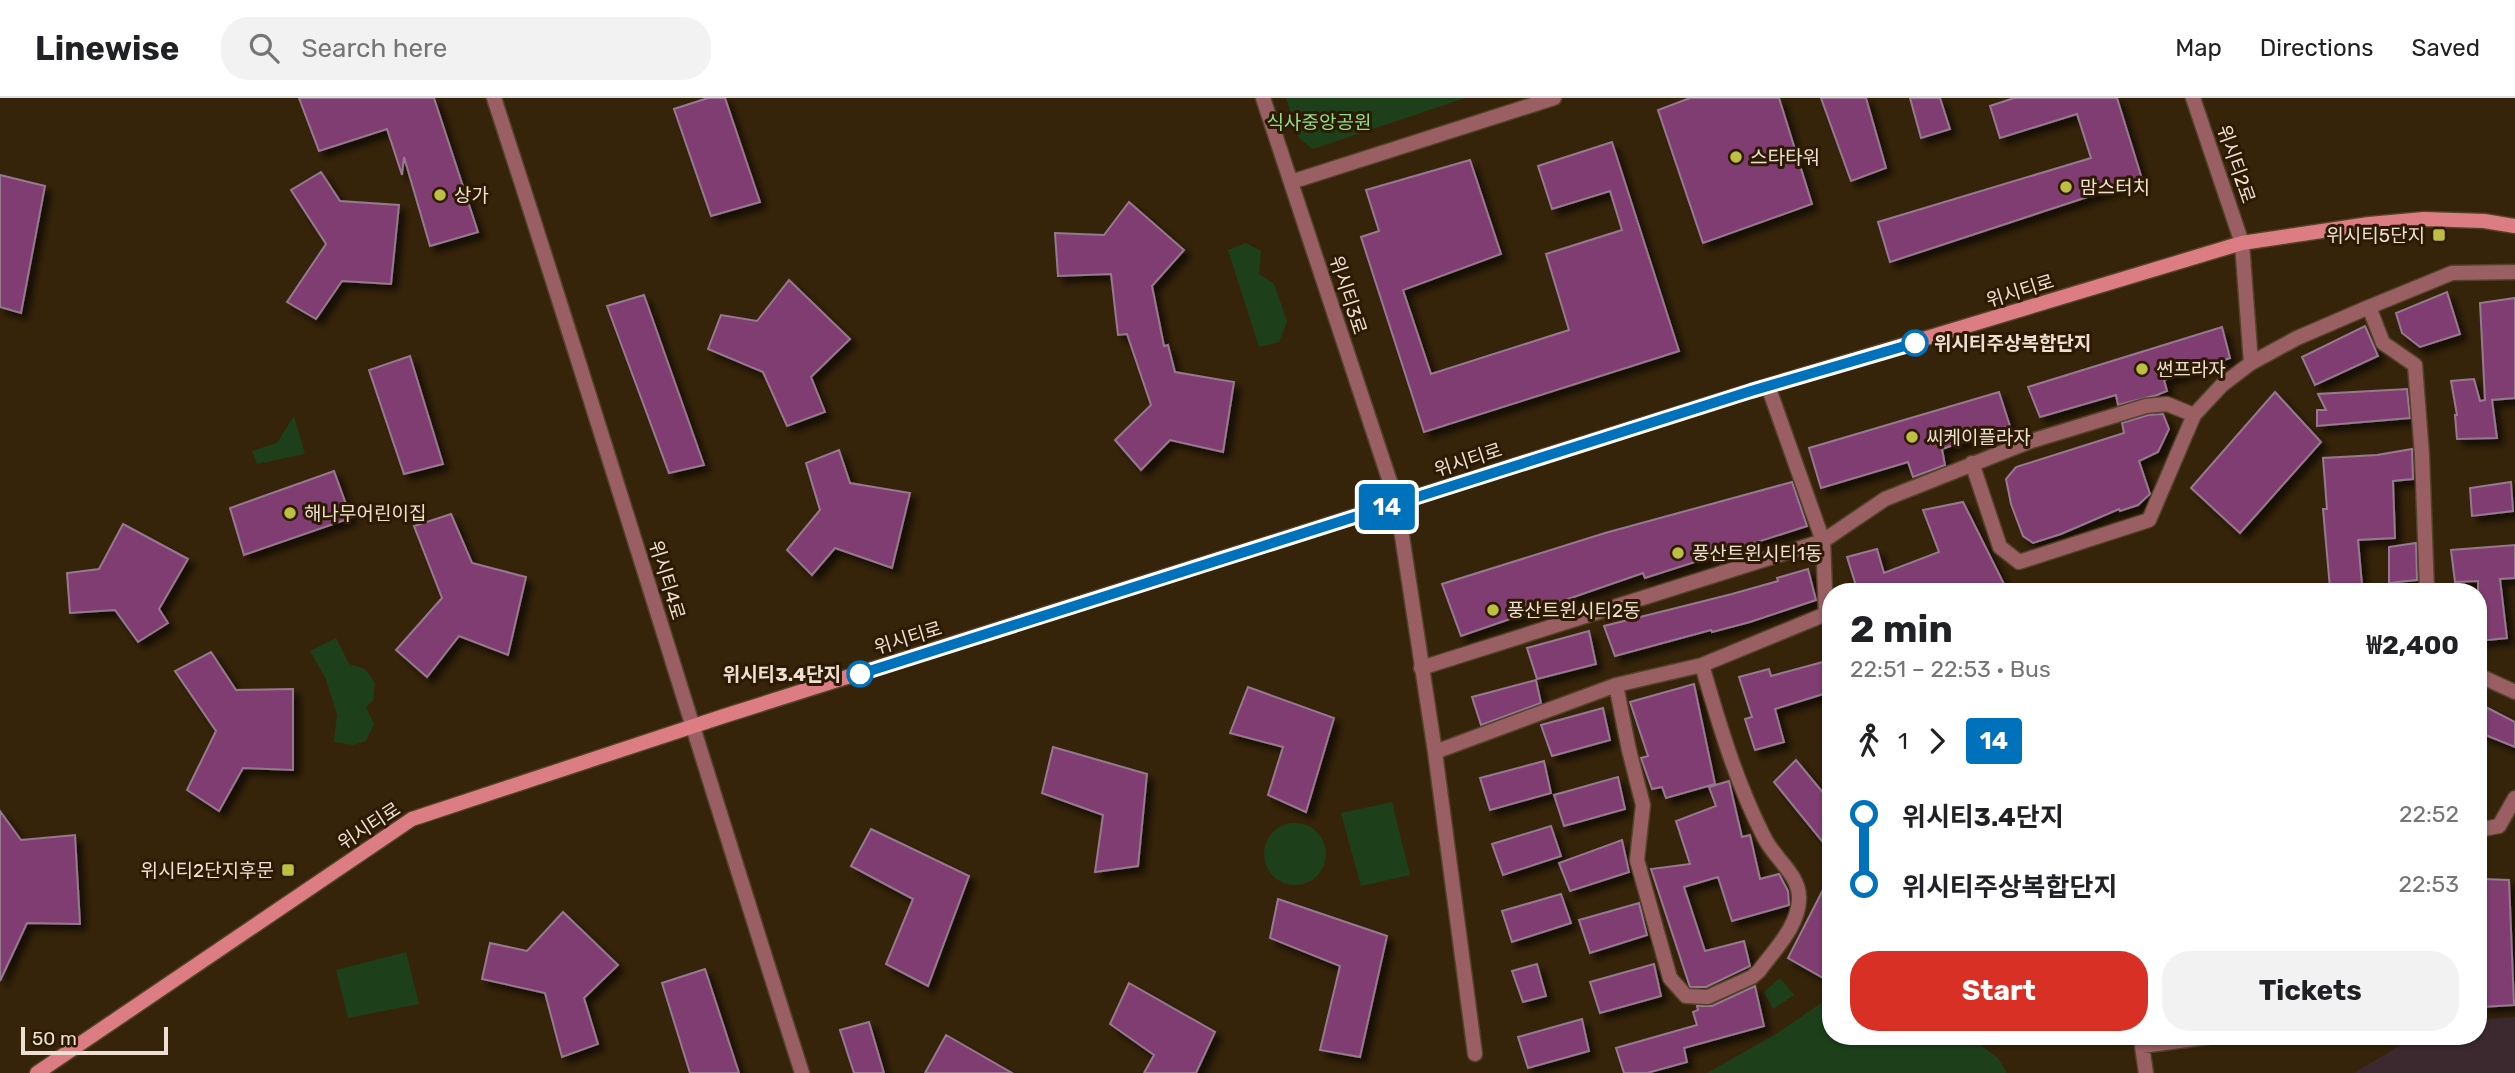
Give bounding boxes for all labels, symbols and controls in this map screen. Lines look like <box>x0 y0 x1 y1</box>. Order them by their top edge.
search box <box>221 17 711 80</box>
text: Linewise <box>35 29 179 68</box>
icon: search <box>245 29 283 67</box>
text: Search here <box>301 33 447 64</box>
text: Map <box>2175 34 2222 62</box>
text: Directions <box>2260 34 2373 62</box>
text: Saved <box>2411 34 2480 62</box>
park label: 식사중앙공원 <box>1267 111 1371 134</box>
street label: 위시티2로 <box>2212 122 2260 206</box>
place label: 스타타워 <box>1750 146 1820 169</box>
marker: 스타타워 <box>1728 149 1744 165</box>
place label: 맘스터치 <box>2080 176 2150 199</box>
marker: 맘스터치 <box>2058 179 2074 195</box>
place label: 상가 <box>454 184 489 207</box>
marker: 상가 <box>432 187 448 203</box>
place label: 위시티5단지 <box>2326 224 2425 247</box>
marker: 위시티5단지 <box>2431 227 2447 243</box>
street label: 위시티3로 <box>1324 253 1372 337</box>
street label: 위시티로 <box>1983 270 2057 312</box>
marker: 위시티주상복합단지 <box>1902 330 1928 356</box>
place label: 위시티주상복합단지 <box>1934 332 2091 355</box>
place label: 썬프라자 <box>2156 358 2226 381</box>
marker: 썬프라자 <box>2134 361 2150 377</box>
place label: 씨케이플라자 <box>1926 426 2031 449</box>
marker: 씨케이플라자 <box>1904 429 1920 445</box>
street label: 위시티로 <box>1431 438 1505 482</box>
line badge: 14 <box>1356 484 1418 530</box>
text: 14 <box>1373 493 1401 521</box>
place label: 해나무어린이집 <box>304 502 426 525</box>
marker: 해나무어린이집 <box>282 505 298 521</box>
street label: 위시티4로 <box>644 538 690 622</box>
place label: 풍산트윈시티1동 <box>1692 542 1823 565</box>
marker: 풍산트윈시티1동 <box>1670 545 1686 561</box>
place label: 풍산트윈시티2동 <box>1507 599 1641 622</box>
marker: 풍산트윈시티2동 <box>1485 602 1501 618</box>
text: 2 min <box>1850 606 1953 652</box>
street label: 위시티로 <box>871 617 945 659</box>
text: ₩2,400 <box>2367 630 2459 661</box>
text: 22:51 – 22:53 · Bus <box>1850 655 2051 683</box>
marker: 위시티3.4단지 <box>847 661 873 687</box>
place label: 위시티3.4단지 <box>723 663 841 686</box>
icon: walk <box>1850 722 1888 760</box>
icon: forward <box>1918 722 1956 760</box>
text: 1 <box>1898 727 1908 755</box>
text: 14 <box>1980 727 2008 755</box>
street label: 위시티로 <box>333 797 405 855</box>
text: 22:52 <box>2399 800 2459 828</box>
text: 위시티3.4단지 <box>1902 802 2064 833</box>
place label: 위시티2단지후문 <box>140 859 274 882</box>
marker: 위시티2단지후문 <box>280 862 296 878</box>
text: 22:53 <box>2399 870 2459 898</box>
text: 위시티주상복합단지 <box>1902 872 2117 903</box>
button: Start <box>1850 951 2148 1031</box>
button: Tickets <box>2162 951 2459 1031</box>
scale bar <box>21 1024 168 1056</box>
text: 50 m <box>32 1027 77 1050</box>

